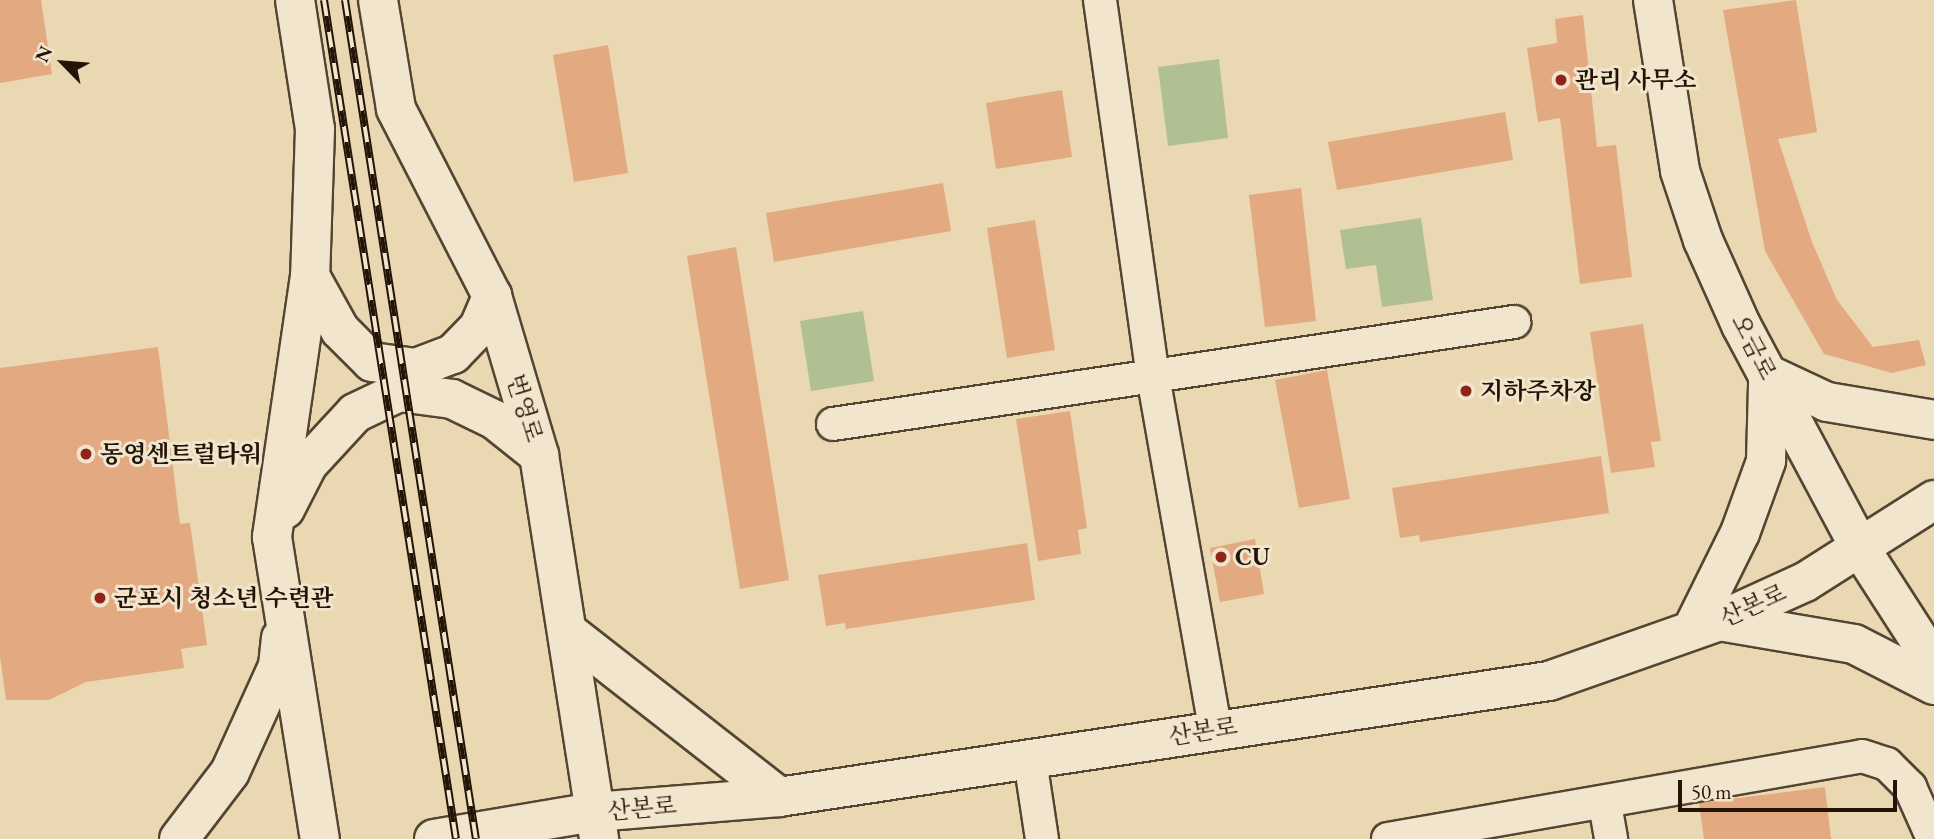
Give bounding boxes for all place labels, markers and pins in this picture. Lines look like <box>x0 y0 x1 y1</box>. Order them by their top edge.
place label: 관리 사무소 <box>1575 66 1697 94</box>
marker: 관리 사무소 <box>1553 72 1569 88</box>
place label: 지하주차장 <box>1480 377 1596 405</box>
marker: 지하주차장 <box>1458 383 1474 399</box>
place label: 동영센트럴타워 <box>100 440 262 468</box>
marker: 동영센트럴타워 <box>78 446 94 462</box>
place label: CU <box>1235 543 1270 571</box>
marker: CU <box>1213 549 1229 565</box>
place label: 군포시 청소년 수련관 <box>114 584 334 612</box>
marker: 군포시 청소년 수련관 <box>92 590 108 606</box>

